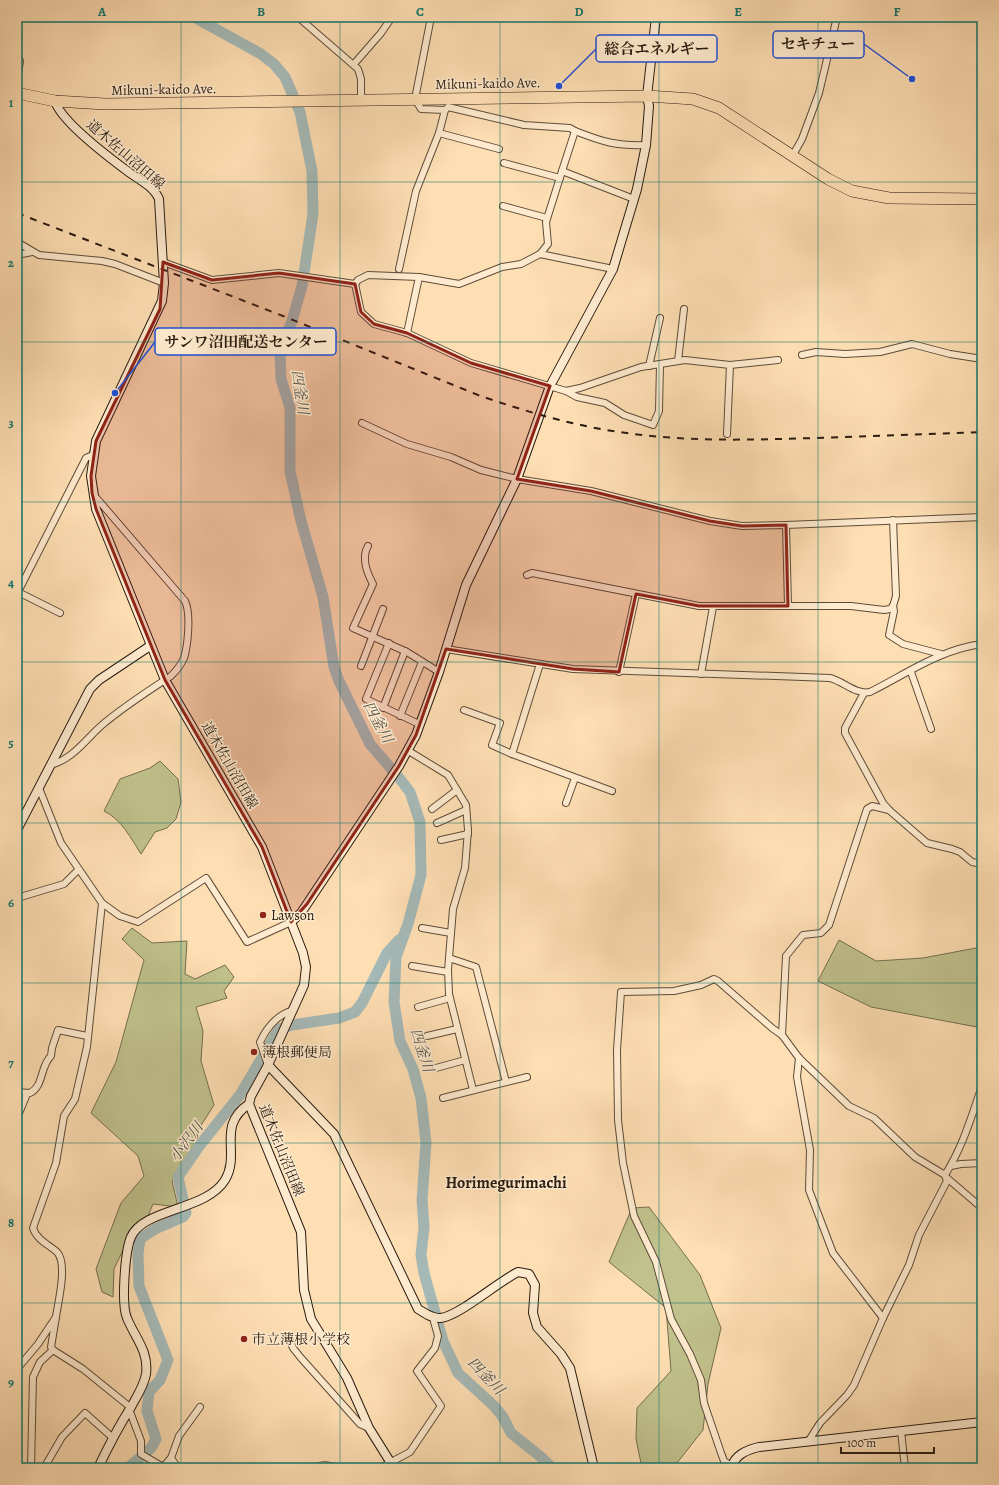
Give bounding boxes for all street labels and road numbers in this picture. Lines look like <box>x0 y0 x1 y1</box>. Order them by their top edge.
street label: Mikuni-kaido Ave. <box>435 73 541 94</box>
street label: Mikuni-kaido Ave. <box>111 79 217 100</box>
street label: 道木佐山沼田線 <box>82 115 169 194</box>
street label: 道木佐山沼田線 <box>197 718 262 812</box>
street label: 道木佐山沼田線 <box>254 1101 309 1199</box>

